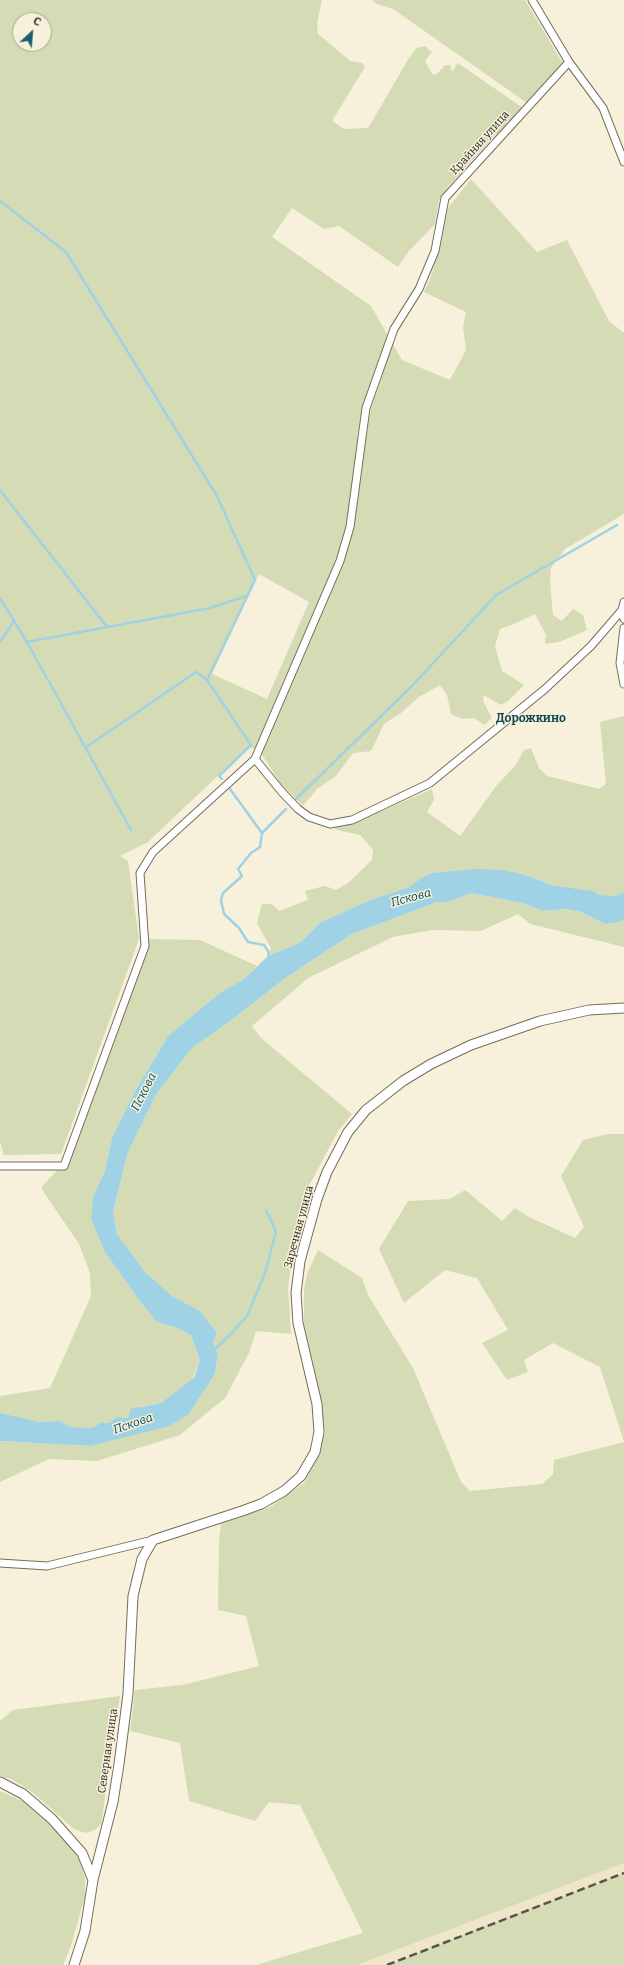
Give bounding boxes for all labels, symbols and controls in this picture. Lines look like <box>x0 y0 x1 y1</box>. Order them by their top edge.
north arrow <box>12 12 52 52</box>
text: С <box>31 14 43 29</box>
street label: Крайняя улица <box>448 108 512 178</box>
district label: Дорожкино <box>496 712 566 726</box>
water label: Пскова <box>389 886 433 910</box>
water label: Пскова <box>128 1070 160 1114</box>
street label: Заречная улица <box>282 1184 316 1270</box>
water label: Пскова <box>111 1410 155 1438</box>
street label: Северная улица <box>96 1708 120 1794</box>

